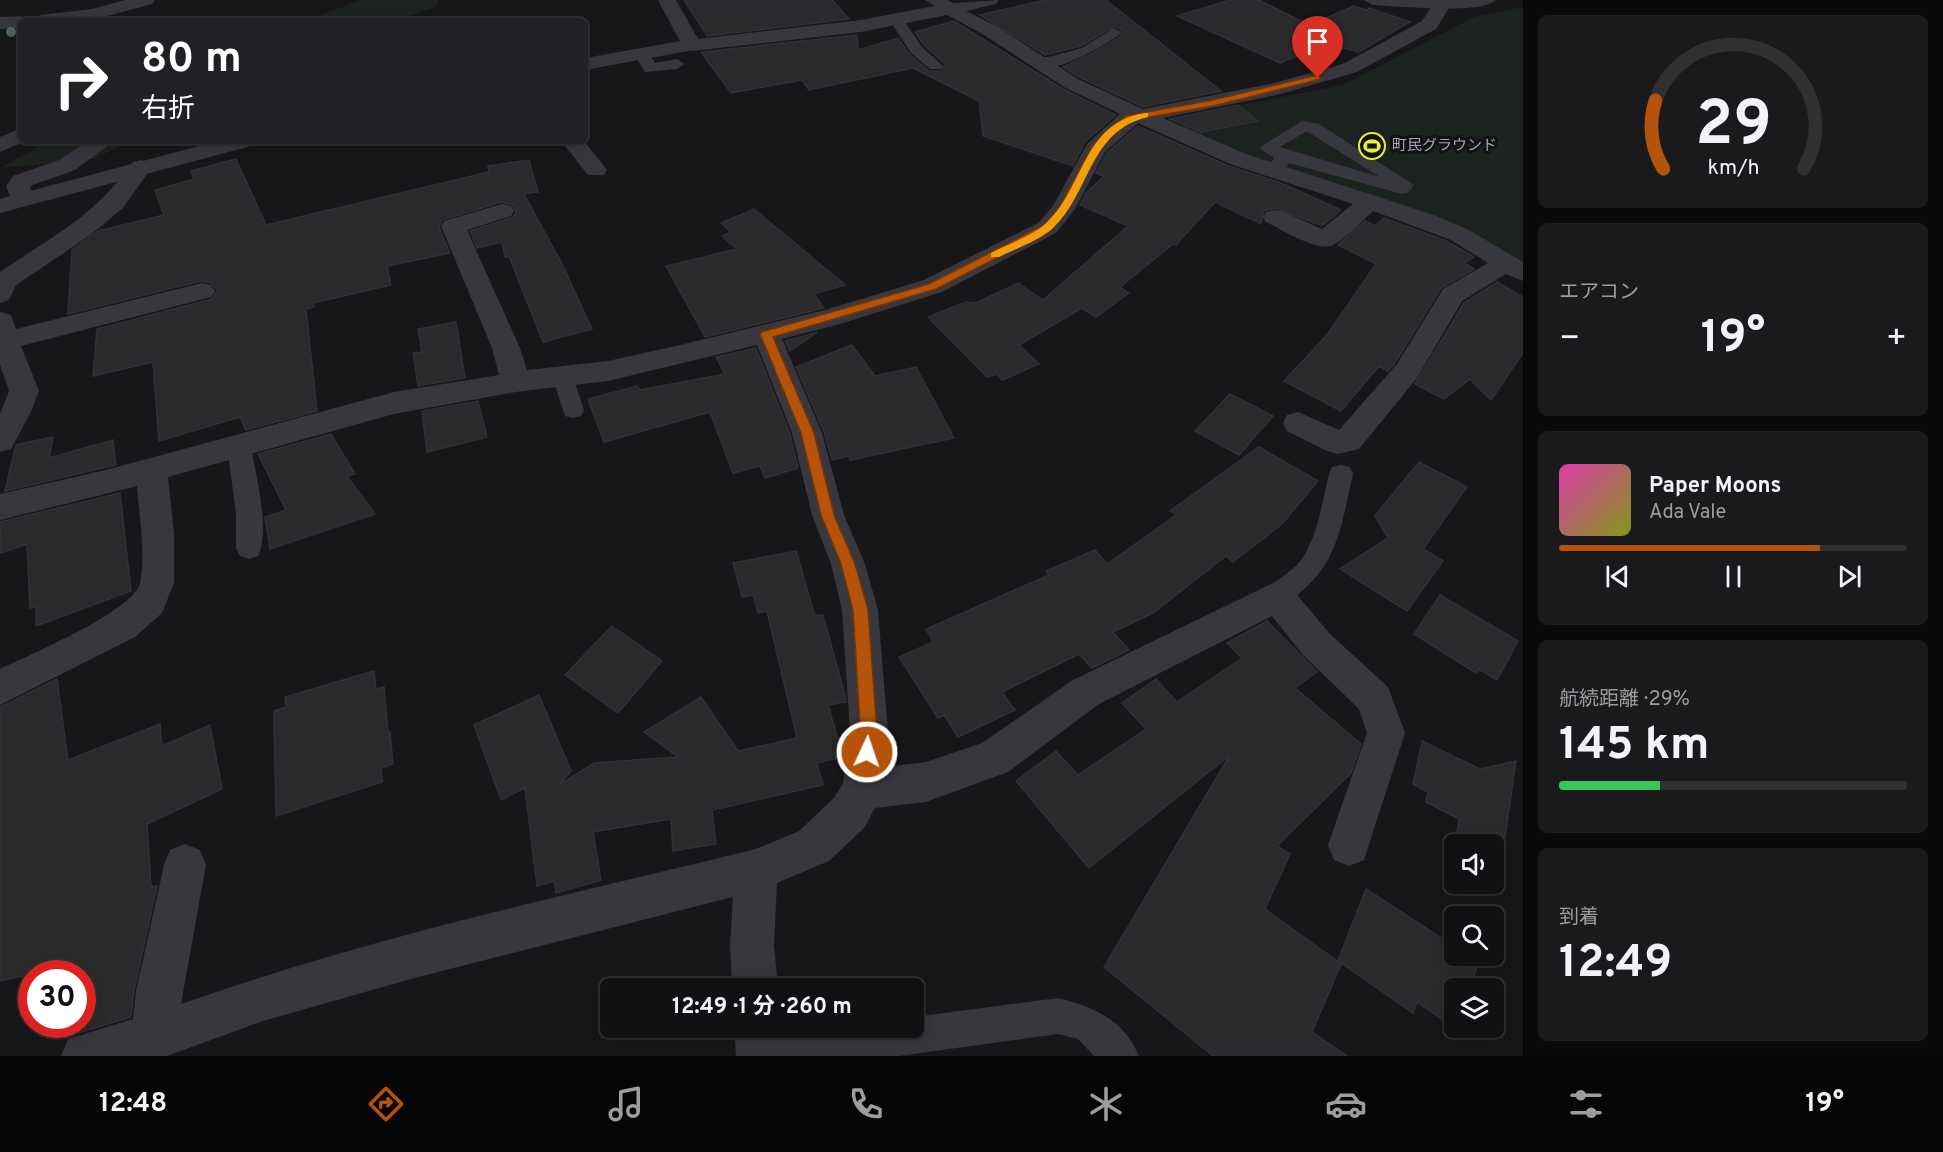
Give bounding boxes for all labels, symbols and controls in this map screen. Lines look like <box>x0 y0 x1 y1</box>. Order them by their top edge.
pin <box>1292 16 1343 78</box>
icon: arrive <box>1301 25 1334 58</box>
text: 80 m <box>141 34 242 87</box>
icon: right <box>42 42 120 120</box>
text: 29 <box>1695 88 1771 167</box>
text: 右折 <box>141 93 195 127</box>
sports icon: 町民グラウンド <box>1357 131 1387 161</box>
place label: 町民グラウンド <box>1392 137 1497 156</box>
text: km/h <box>1707 155 1759 182</box>
text: エアコン <box>1559 280 1639 306</box>
text: 19° <box>1701 311 1765 368</box>
text: − <box>1559 319 1580 361</box>
text: + <box>1886 319 1907 361</box>
text: Paper Moons <box>1649 473 1781 500</box>
text: Ada Vale <box>1649 500 1726 526</box>
icon: previous <box>1601 560 1634 593</box>
icon: pause <box>1717 560 1750 593</box>
icon: next <box>1833 560 1866 593</box>
text: 航続距離 · 29% <box>1559 687 1690 713</box>
text: 145 km <box>1559 718 1709 775</box>
position arrow <box>835 720 899 784</box>
map controls <box>1444 834 1504 1038</box>
button: sound <box>1444 834 1504 894</box>
text: 到着 <box>1559 905 1599 931</box>
button: search <box>1444 906 1504 966</box>
text: 12:49 <box>1559 936 1672 993</box>
speed limit sign: 30 <box>18 960 96 1038</box>
button: layers <box>1444 978 1504 1038</box>
text: 12:49 · 1 分 · 260 m <box>672 994 852 1021</box>
icon: directions <box>365 1083 407 1125</box>
icon: music <box>605 1083 647 1125</box>
icon: phone <box>845 1083 887 1125</box>
icon: climate <box>1085 1083 1127 1125</box>
icon: car <box>1325 1083 1367 1125</box>
icon: filters <box>1565 1083 1607 1125</box>
text: 12:48 <box>99 1087 167 1121</box>
text: 19° <box>1805 1087 1844 1121</box>

